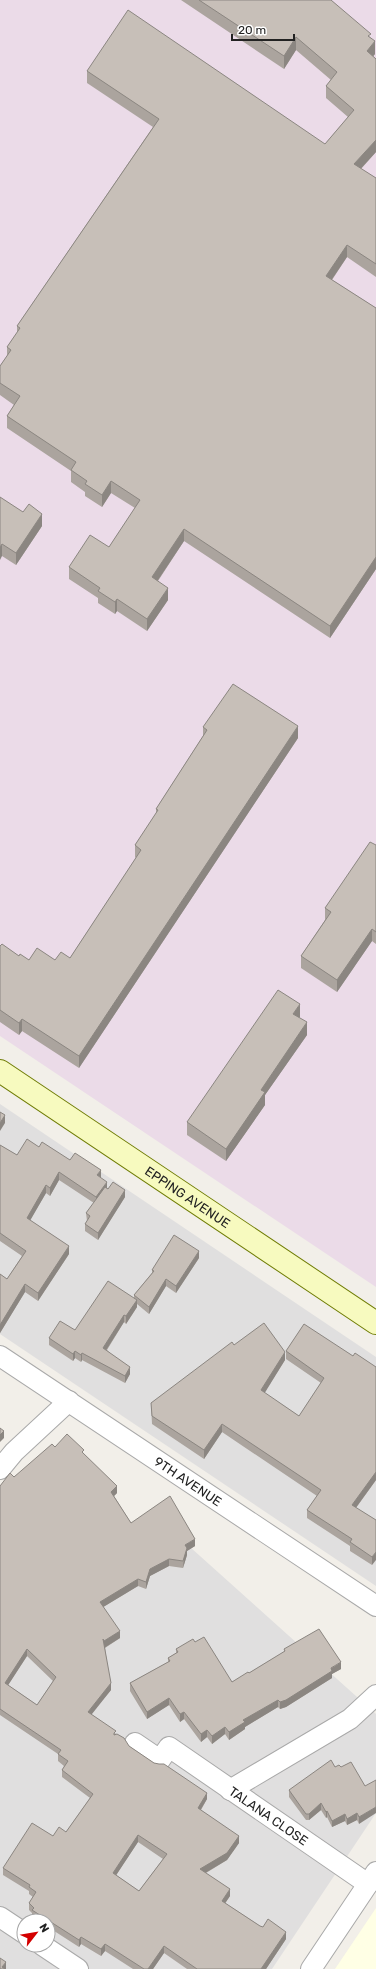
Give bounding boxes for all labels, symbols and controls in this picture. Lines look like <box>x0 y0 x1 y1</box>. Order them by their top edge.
scale bar <box>232 16 294 42</box>
text: 20 m <box>238 23 266 37</box>
street label: EPPING AVENUE <box>142 1163 233 1231</box>
street label: 9TH AVENUE <box>152 1453 225 1509</box>
street label: TALANA CLOSE <box>226 1783 311 1848</box>
north arrow <box>16 1913 56 1953</box>
text: N <box>37 1921 52 1935</box>

